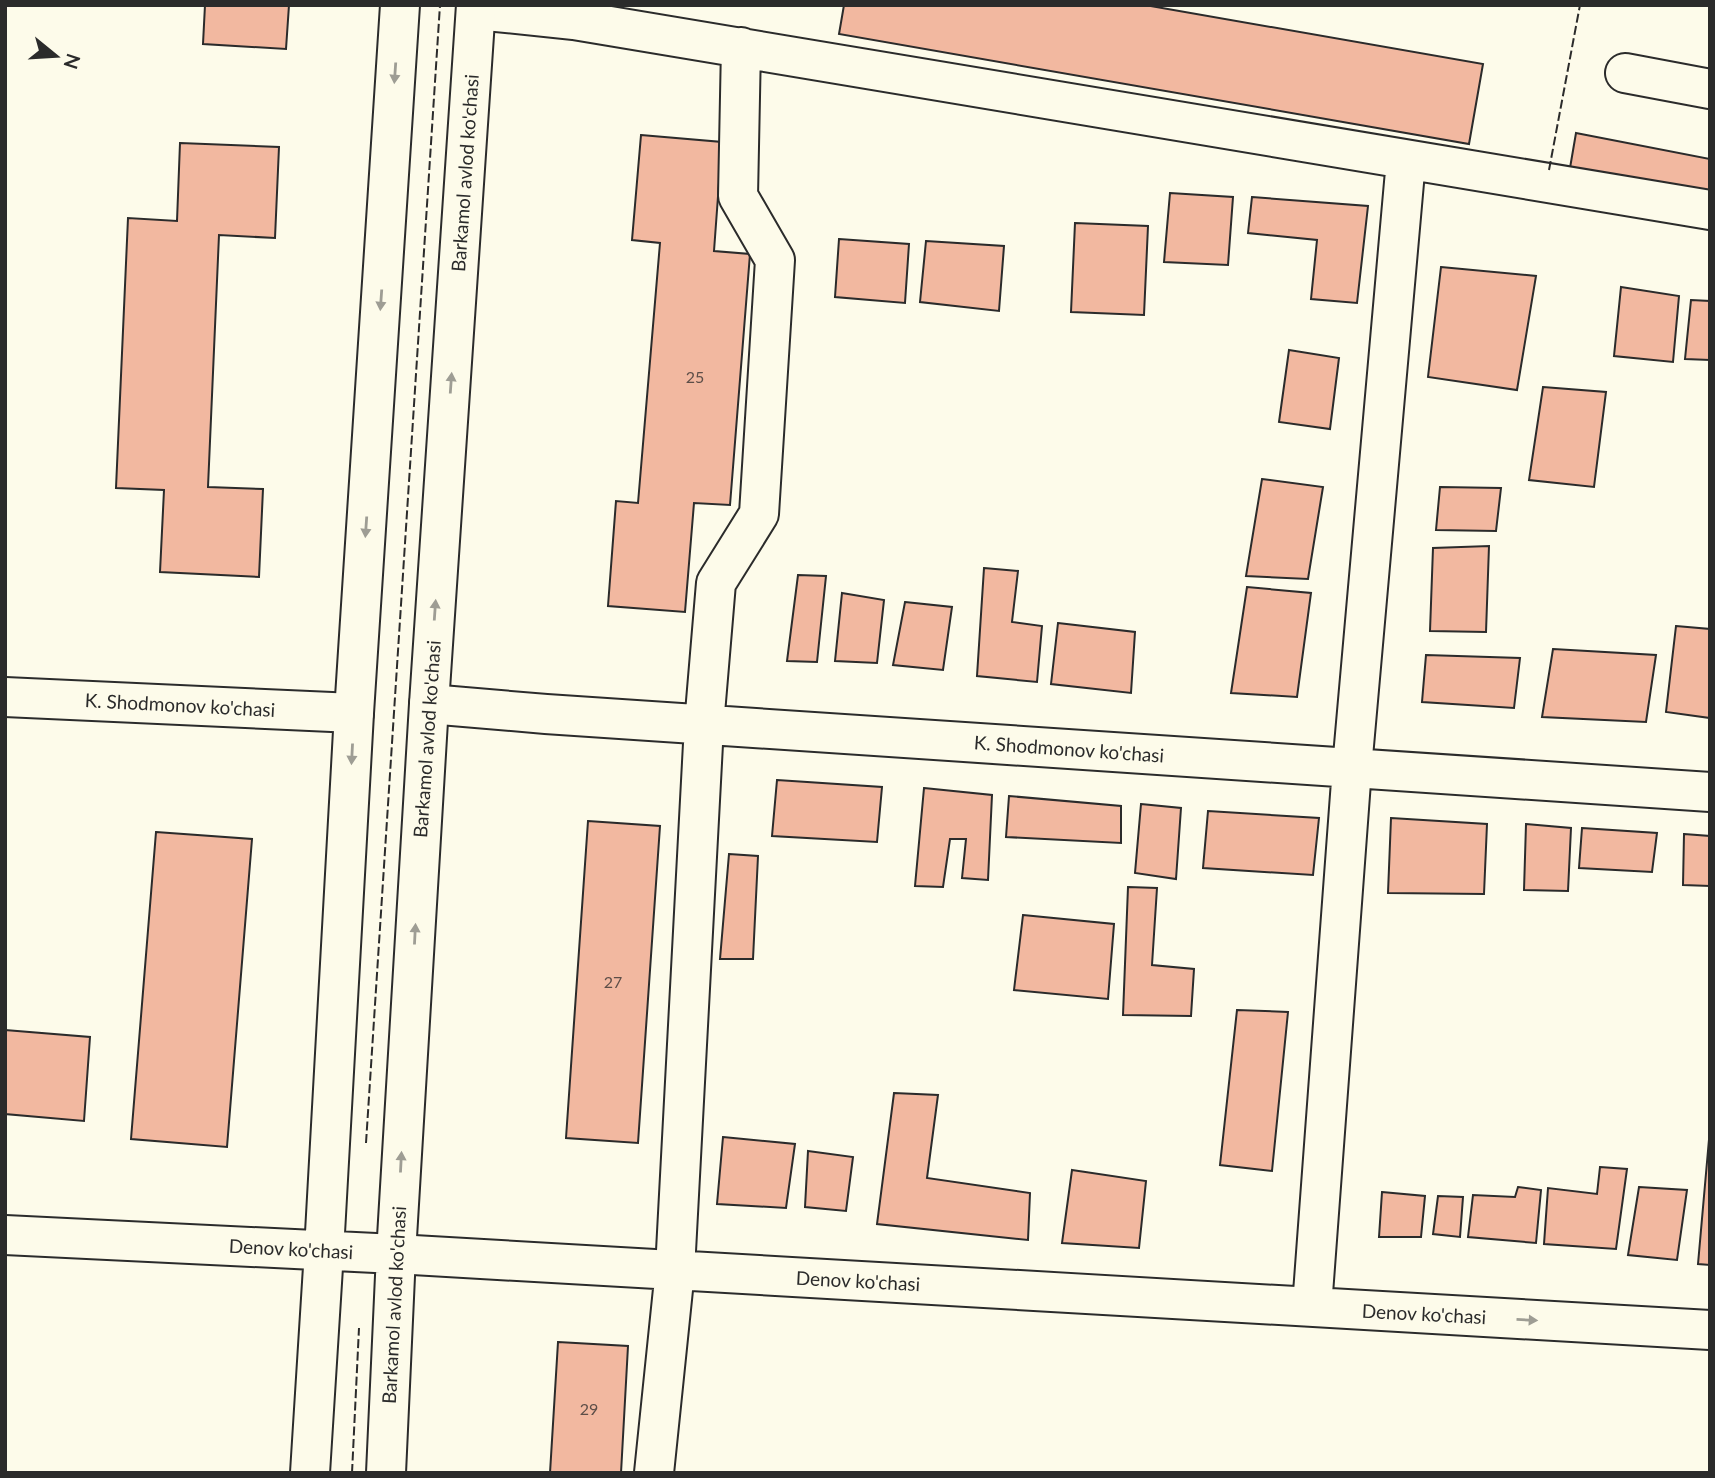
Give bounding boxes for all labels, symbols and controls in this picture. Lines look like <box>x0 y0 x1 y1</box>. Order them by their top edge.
north arrow <box>21 21 91 91</box>
text: N <box>59 51 86 72</box>
one-way arrow <box>390 63 401 85</box>
street label: Barkamol avlod ko'chasi <box>446 73 483 273</box>
one-way arrow <box>375 290 386 312</box>
house number: 25 <box>686 367 704 386</box>
one-way arrow <box>446 371 457 393</box>
one-way arrow <box>360 517 371 539</box>
one-way arrow <box>430 598 441 620</box>
street label: Barkamol avlod ko'chasi <box>408 639 445 839</box>
street label: K. Shodmonov ko'chasi <box>84 688 276 721</box>
street label: K. Shodmonov ko'chasi <box>973 730 1165 767</box>
one-way arrow <box>346 744 357 766</box>
one-way arrow <box>410 923 421 945</box>
house number: 27 <box>604 972 622 991</box>
one-way arrow <box>396 1150 407 1172</box>
street label: Barkamol avlod ko'chasi <box>377 1205 410 1404</box>
street label: Denov ko'chasi <box>228 1234 354 1263</box>
street label: Denov ko'chasi <box>795 1266 921 1295</box>
street label: Denov ko'chasi <box>1361 1299 1487 1328</box>
one-way arrow <box>1516 1314 1538 1325</box>
house number: 29 <box>580 1399 598 1418</box>

